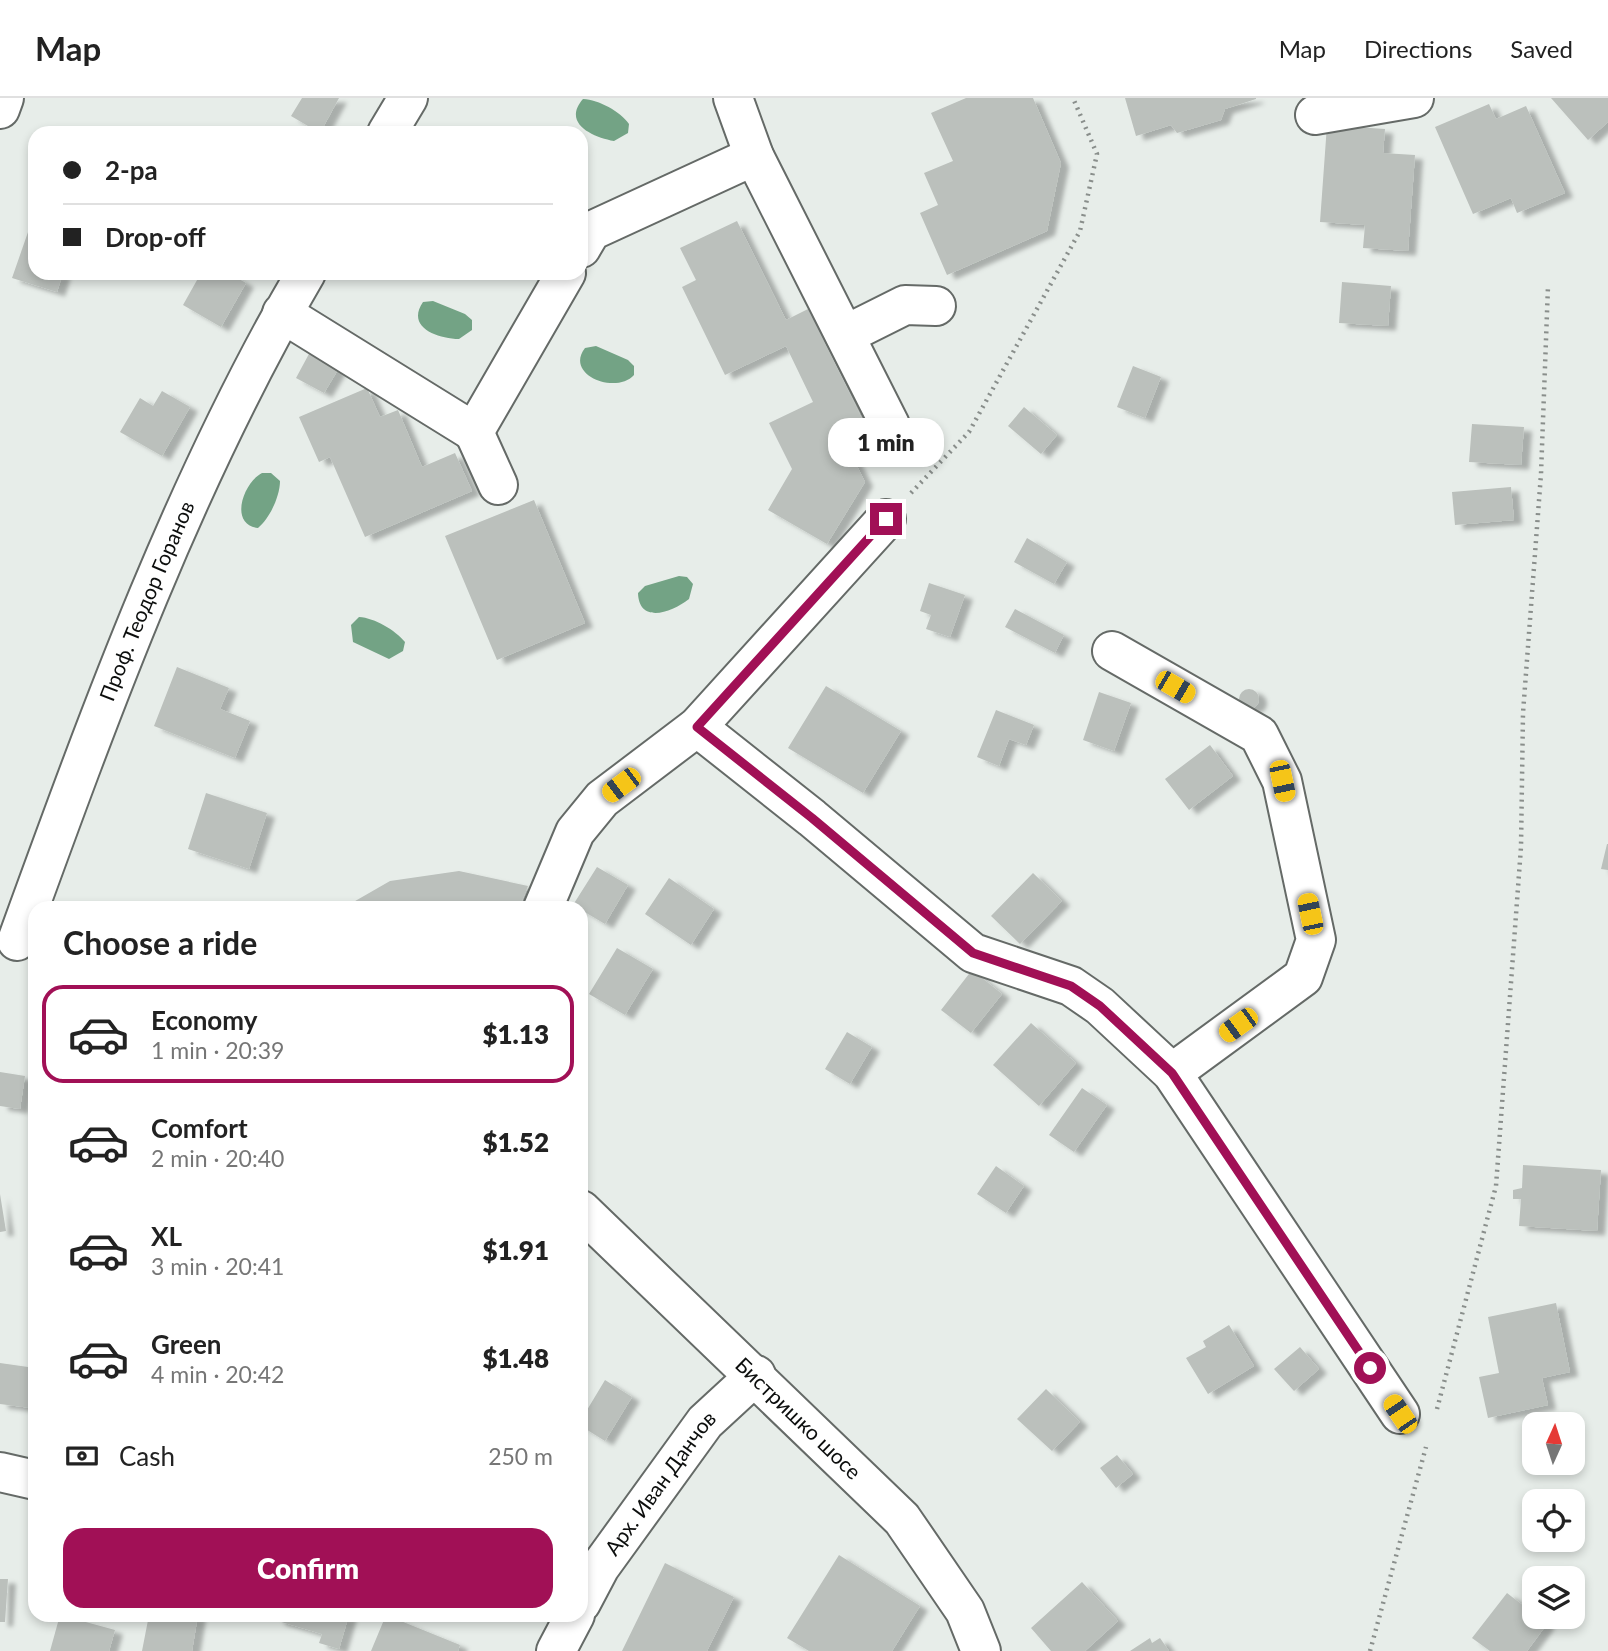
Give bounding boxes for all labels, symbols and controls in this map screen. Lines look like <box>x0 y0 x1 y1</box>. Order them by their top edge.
text: Map <box>35 28 101 68</box>
text: Map <box>1279 34 1326 63</box>
text: Directions <box>1364 34 1472 63</box>
text: Saved <box>1510 34 1573 63</box>
text: 2-ра <box>105 154 158 186</box>
text: Drop-off <box>105 221 206 253</box>
callout: 1 min <box>828 418 944 466</box>
text: 1 min <box>857 428 915 456</box>
street label: Проф. Теодор Горанов <box>93 497 199 704</box>
route end <box>870 503 902 535</box>
car <box>1152 667 1199 707</box>
car <box>1268 758 1297 804</box>
car <box>598 764 645 806</box>
car <box>1296 891 1325 937</box>
text: Choose a ride <box>63 923 257 962</box>
icon: car <box>67 1003 130 1066</box>
text: Economy <box>151 1004 257 1036</box>
car <box>1215 1004 1262 1046</box>
text: $1.13 <box>482 1018 549 1050</box>
text: 1 min · 20:39 <box>151 1036 284 1064</box>
icon: car <box>67 1111 130 1174</box>
text: Comfort <box>151 1112 248 1144</box>
text: $1.52 <box>482 1126 549 1158</box>
text: 2 min · 20:40 <box>151 1144 284 1172</box>
icon: car <box>67 1219 130 1282</box>
text: XL <box>151 1220 182 1252</box>
text: $1.91 <box>482 1234 549 1266</box>
text: 3 min · 20:41 <box>151 1252 284 1280</box>
icon: car <box>67 1327 130 1390</box>
text: Green <box>151 1328 221 1360</box>
text: $1.48 <box>482 1342 549 1374</box>
street label: Бистришко шосе <box>731 1352 867 1484</box>
route start <box>1354 1352 1386 1384</box>
text: 4 min · 20:42 <box>151 1360 284 1388</box>
car <box>1380 1391 1421 1437</box>
street label: Арх. Иван Данчов <box>599 1405 720 1560</box>
north arrow <box>1522 1412 1586 1475</box>
map controls <box>1522 1412 1585 1629</box>
icon: cash <box>63 1437 101 1475</box>
text: Cash <box>119 1440 175 1472</box>
text: 250 m <box>488 1442 553 1470</box>
button: locate <box>1522 1489 1585 1552</box>
button: Confirm <box>63 1528 553 1608</box>
button: layers <box>1522 1566 1585 1629</box>

